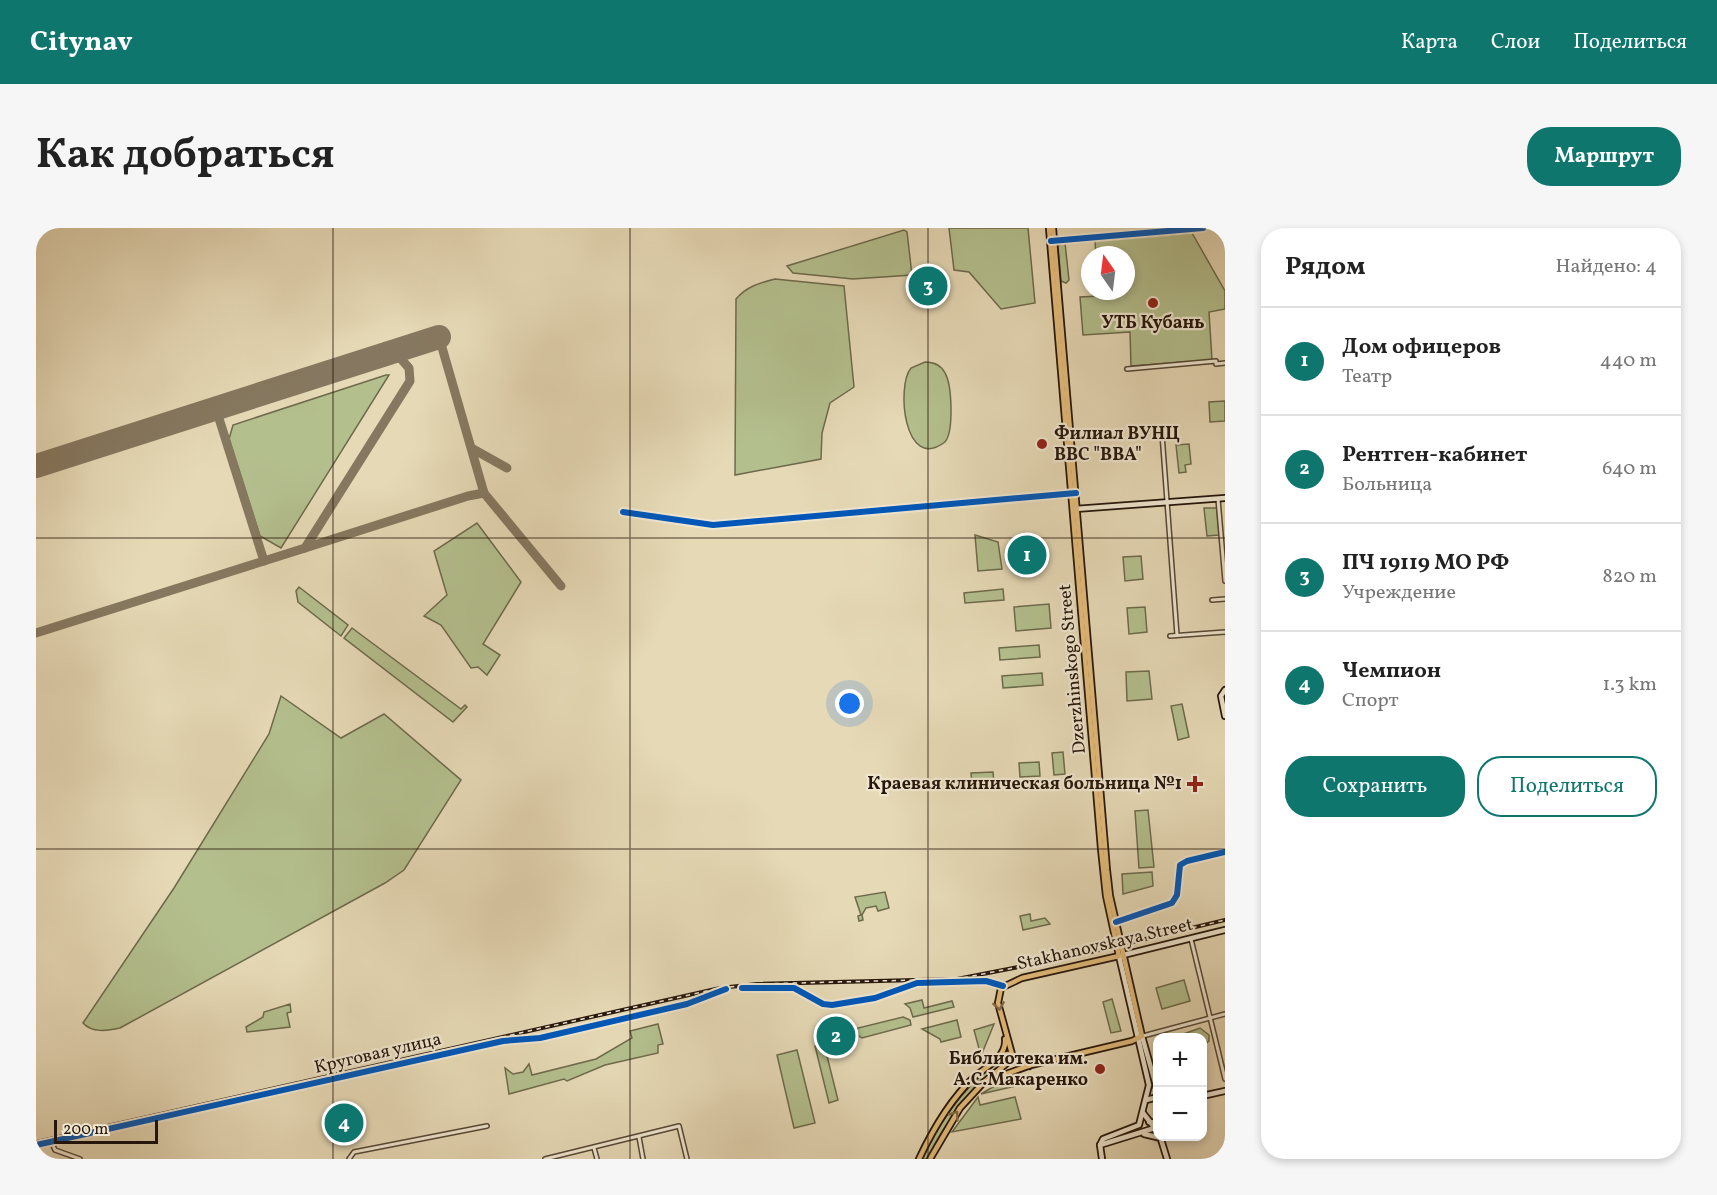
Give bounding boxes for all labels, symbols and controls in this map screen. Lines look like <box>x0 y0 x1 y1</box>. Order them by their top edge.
text: Citynav <box>30 23 133 62</box>
text: Карта <box>1401 28 1458 57</box>
text: Слои <box>1491 28 1540 57</box>
text: Поделиться <box>1573 28 1687 57</box>
text: Как добраться <box>36 127 335 186</box>
button: Маршрут <box>1527 127 1681 186</box>
north arrow <box>1081 246 1135 300</box>
text: Рядом <box>1285 249 1365 285</box>
text: Найдено: 4 <box>1556 253 1657 281</box>
pin: 3 <box>908 264 948 308</box>
marker: УТБ Кубань <box>1146 296 1160 310</box>
place label: УТБ Кубань <box>1101 311 1205 336</box>
text: Дом офицеров <box>1342 332 1501 363</box>
text: 1 <box>1300 347 1309 375</box>
text: 440 m <box>1600 347 1657 375</box>
text: Театр <box>1342 363 1392 391</box>
place label: Филиал ВУНЦ ВВС "ВВА" <box>1054 422 1180 468</box>
marker: Филиал ВУНЦ ВВС "ВВА" <box>1035 437 1049 451</box>
text: Рентген-кабинет <box>1342 440 1527 471</box>
text: 2 <box>1299 455 1310 483</box>
text: 640 m <box>1602 455 1657 483</box>
text: Больница <box>1342 471 1432 499</box>
pin: 1 <box>1008 532 1046 578</box>
text: ПЧ 19119 МО РФ <box>1342 548 1509 579</box>
text: 3 <box>1299 563 1310 591</box>
text: 820 m <box>1603 563 1657 591</box>
text: Учреждение <box>1342 579 1456 607</box>
street label: Dzerzhinskogo Street <box>1053 583 1093 755</box>
text: Чемпион <box>1342 656 1441 687</box>
text: 4 <box>1298 671 1311 699</box>
text: 1.3 km <box>1602 671 1657 699</box>
text: Спорт <box>1342 687 1399 715</box>
your location <box>835 689 864 718</box>
button: Сохранить <box>1285 756 1465 817</box>
button: Поделиться <box>1477 756 1657 817</box>
place label: Краевая клиническая больница №1 <box>867 772 1182 797</box>
marker: Краевая клиническая больница №1 <box>1186 775 1204 793</box>
street label: Stakhanovskaya Street <box>1015 913 1195 977</box>
one-way arrow <box>993 1001 1005 1011</box>
pin: 2 <box>816 1014 856 1058</box>
street label: Круговая улица <box>312 1027 444 1081</box>
map controls <box>1153 1033 1207 1141</box>
button: + <box>1153 1033 1207 1087</box>
place label: Библиотека им. А.С.Макаренко <box>949 1047 1088 1093</box>
marker: Библиотека им. А.С.Макаренко <box>1093 1062 1107 1076</box>
button: − <box>1153 1087 1207 1141</box>
pin: 4 <box>324 1100 364 1146</box>
one-way arrow <box>948 1111 959 1122</box>
scale bar <box>54 1117 158 1144</box>
text: 200 m <box>63 1119 108 1141</box>

